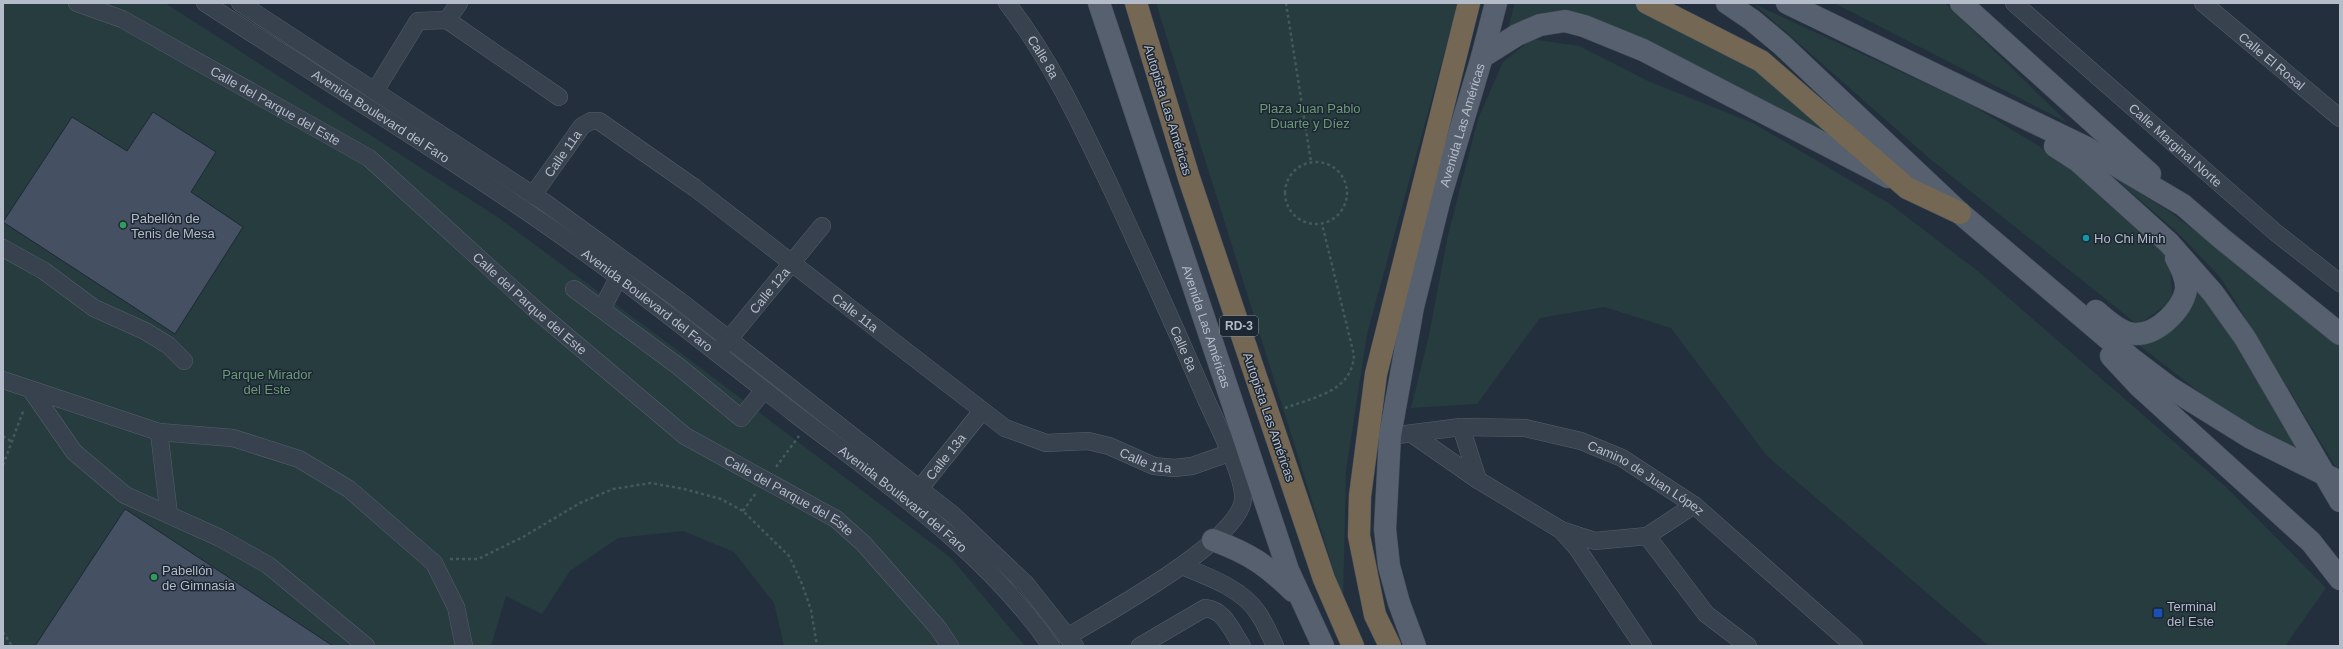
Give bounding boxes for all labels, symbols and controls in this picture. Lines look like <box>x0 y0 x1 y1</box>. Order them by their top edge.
street label: Calle El Rosal <box>2236 29 2308 93</box>
street label: Calle 8a <box>1025 32 1063 82</box>
street label: Autopista Las Américas <box>1141 43 1195 178</box>
street label: Avenida Las Américas <box>1436 61 1487 189</box>
street label: Calle del Parque del Este <box>208 63 343 148</box>
street label: Avenida Boulevard del Faro <box>309 66 452 165</box>
street label: Calle Marginal Norte <box>2126 100 2225 190</box>
park label: Plaza Juan Pablo Duarte y Díez <box>1259 101 1361 131</box>
street label: Calle 11a <box>541 126 585 180</box>
place label: Pabellón de Tenis de Mesa <box>131 211 216 241</box>
marker: Pabellón de Tenis de Mesa <box>118 220 128 230</box>
place label: Ho Chi Minh <box>2094 231 2166 246</box>
marker: Ho Chi Minh <box>2081 233 2091 243</box>
street label: Avenida Boulevard del Faro <box>579 245 716 354</box>
street label: Calle del Parque del Este <box>470 249 590 357</box>
street label: Avenida Las Américas <box>1179 263 1234 390</box>
street label: Calle 12a <box>746 264 793 316</box>
street label: Calle 11a <box>830 290 882 335</box>
road number: RD-3 <box>1220 316 1258 336</box>
street label: Calle 8a <box>1167 324 1201 374</box>
street label: Autopista Las Américas <box>1240 350 1298 484</box>
park label: Parque Mirador del Este <box>222 367 312 397</box>
street label: Calle 13a <box>922 430 969 483</box>
street label: Camino de Juan López <box>1586 437 1708 518</box>
street label: Avenida Boulevard del Faro <box>836 442 970 555</box>
street label: Calle 11a <box>1118 444 1173 475</box>
street label: Calle del Parque del Este <box>722 452 857 539</box>
place label: Pabellón de Gimnasia <box>162 563 236 593</box>
marker: Pabellón de Gimnasia <box>149 572 159 582</box>
place label: Terminal del Este <box>2167 599 2216 629</box>
marker: Terminal del Este <box>2152 607 2164 619</box>

